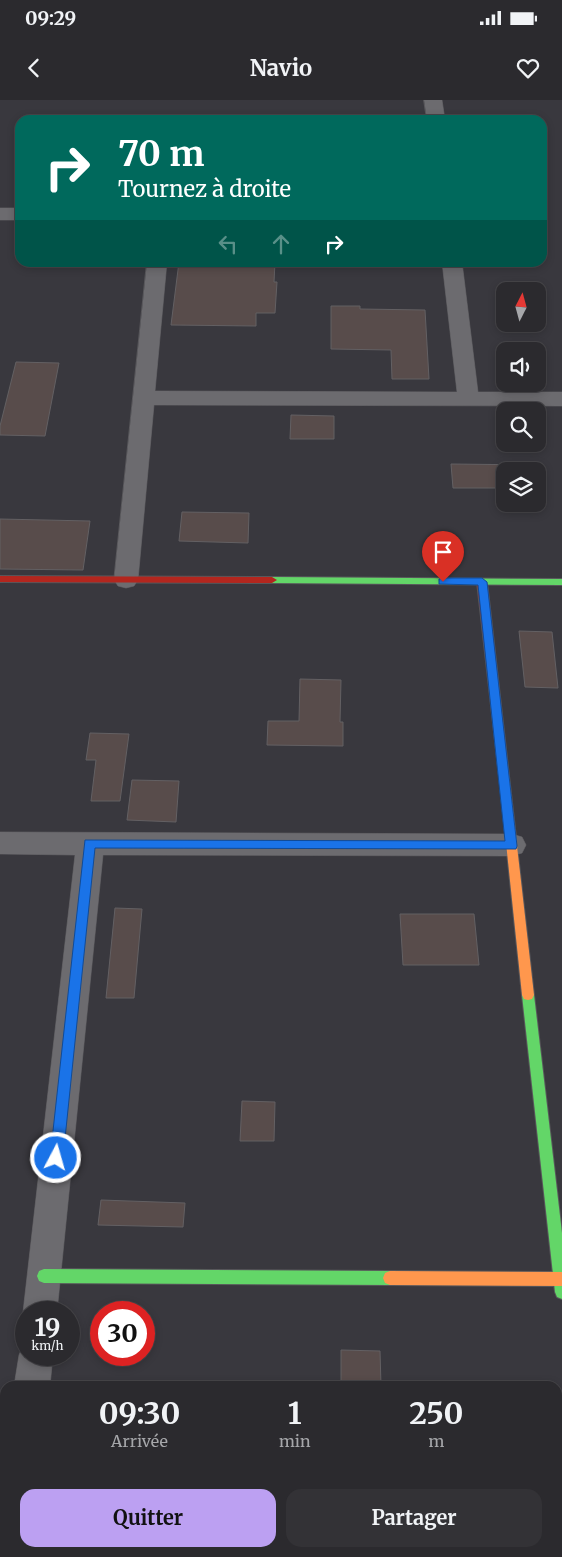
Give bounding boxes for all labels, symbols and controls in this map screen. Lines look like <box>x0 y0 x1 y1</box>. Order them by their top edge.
text: 09:29 <box>25 6 76 30</box>
icon: back <box>20 54 48 82</box>
text: Navio <box>250 54 312 82</box>
icon: heart <box>514 54 542 82</box>
text: 70 m <box>118 132 205 176</box>
icon: right <box>35 135 100 200</box>
text: Tournez à droite <box>118 175 291 203</box>
icon: left <box>214 230 242 258</box>
icon: ahead <box>267 230 295 258</box>
icon: right <box>320 230 348 258</box>
north arrow <box>496 282 546 332</box>
map controls <box>496 282 546 512</box>
button: sound <box>496 342 546 392</box>
button: search <box>496 402 546 452</box>
button: layers <box>496 462 546 512</box>
pin <box>422 531 464 582</box>
icon: arrive <box>429 538 457 566</box>
position arrow <box>29 1131 81 1183</box>
speed limit sign: 30 <box>90 1301 155 1366</box>
text: 19 <box>35 1311 60 1343</box>
text: km/h <box>32 1338 63 1353</box>
text: 09:30 <box>99 1394 180 1432</box>
text: 1 <box>288 1394 302 1432</box>
text: 250 <box>409 1394 463 1432</box>
text: Arrivée <box>111 1431 168 1451</box>
text: min <box>279 1431 311 1451</box>
text: m <box>428 1431 444 1451</box>
button: Quitter <box>20 1489 276 1547</box>
button: Partager <box>286 1489 542 1547</box>

